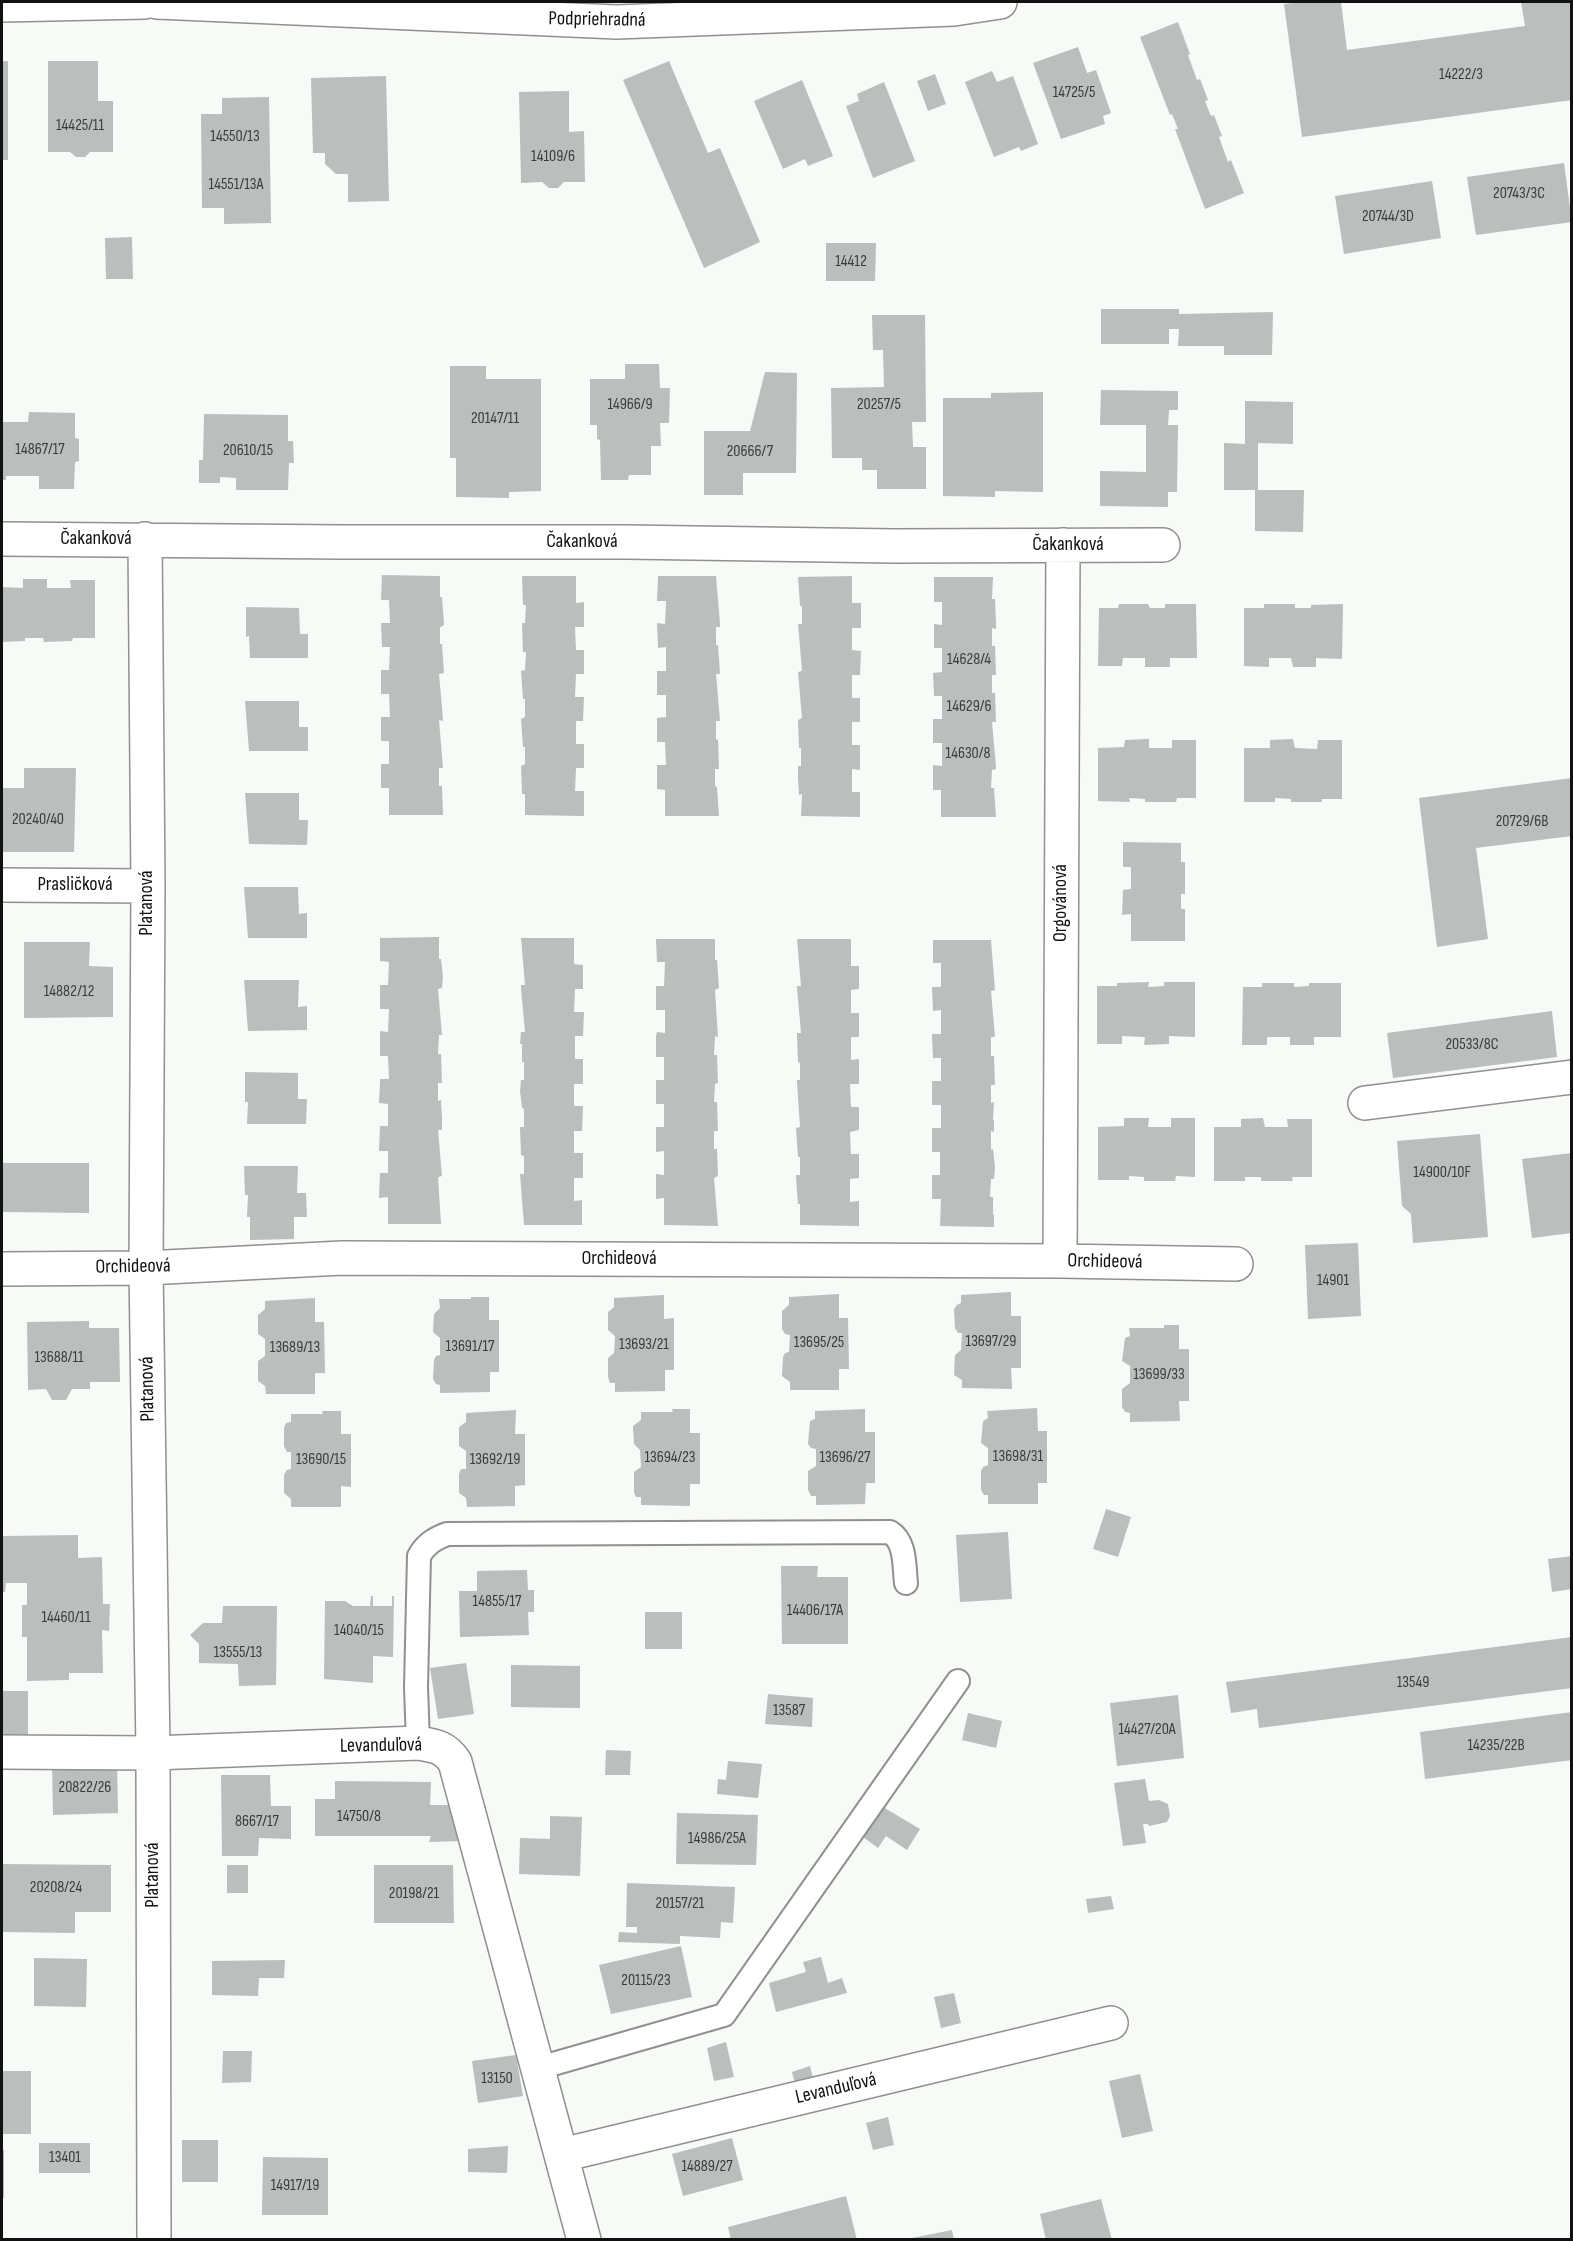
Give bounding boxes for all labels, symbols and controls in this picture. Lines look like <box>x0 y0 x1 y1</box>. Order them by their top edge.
street label: Podpriehradná <box>548 7 646 33</box>
house number: 14222/3 <box>1439 65 1483 85</box>
house number: 14725/5 <box>1053 83 1095 103</box>
house number: 14425/11 <box>56 116 104 136</box>
house number: 14550/13 <box>210 127 260 147</box>
house number: 14109/6 <box>531 147 575 167</box>
house number: 14551/13A <box>209 175 263 195</box>
house number: 20743/3C <box>1493 184 1545 204</box>
house number: 20744/3D <box>1362 207 1414 227</box>
house number: 14412 <box>835 252 867 272</box>
house number: 14966/9 <box>607 395 653 415</box>
house number: 20257/5 <box>857 395 901 415</box>
house number: 20147/11 <box>471 409 519 429</box>
house number: 14867/17 <box>15 440 65 460</box>
house number: 20610/15 <box>223 441 273 461</box>
house number: 20666/7 <box>727 442 773 462</box>
street label: Čakanková <box>60 527 132 551</box>
street label: Čakanková <box>546 530 618 554</box>
street label: Čakanková <box>1032 533 1104 557</box>
house number: 14628/4 <box>947 650 991 670</box>
house number: 14629/6 <box>947 697 991 717</box>
house number: 14630/8 <box>946 744 990 764</box>
house number: 20240/40 <box>12 810 64 830</box>
house number: 20729/6B <box>1496 812 1548 832</box>
street label: Orgovánová <box>1049 864 1073 942</box>
street label: Platanová <box>135 870 159 936</box>
street label: Prasličková <box>37 873 113 897</box>
house number: 14882/12 <box>44 982 94 1002</box>
house number: 20533/8C <box>1446 1035 1498 1055</box>
house number: 14900/10F <box>1413 1163 1471 1183</box>
street label: Orchideová <box>581 1247 657 1271</box>
street label: Orchideová <box>1067 1249 1143 1275</box>
street label: Orchideová <box>95 1254 171 1280</box>
house number: 14901 <box>1317 1271 1349 1291</box>
house number: 13697/29 <box>966 1332 1016 1352</box>
house number: 13695/25 <box>794 1333 844 1353</box>
house number: 13693/21 <box>619 1335 669 1355</box>
house number: 13691/17 <box>446 1337 494 1357</box>
house number: 13689/13 <box>270 1338 320 1358</box>
house number: 13688/11 <box>34 1348 84 1368</box>
street label: Platanová <box>135 1356 161 1422</box>
house number: 13699/33 <box>1133 1365 1185 1385</box>
house number: 13698/31 <box>993 1447 1043 1467</box>
house number: 13694/23 <box>645 1448 695 1468</box>
house number: 13696/27 <box>820 1448 870 1468</box>
house number: 13690/15 <box>296 1450 346 1470</box>
house number: 13692/19 <box>470 1450 520 1470</box>
house number: 14855/17 <box>473 1592 521 1612</box>
house number: 14406/17A <box>787 1601 843 1621</box>
house number: 14460/11 <box>41 1608 91 1628</box>
house number: 14040/15 <box>334 1621 384 1641</box>
house number: 13555/13 <box>214 1643 262 1663</box>
house number: 13549 <box>1397 1673 1429 1693</box>
house number: 13587 <box>773 1701 805 1721</box>
house number: 14427/20A <box>1118 1720 1176 1740</box>
street label: Levanduľová <box>340 1733 422 1759</box>
house number: 14235/22B <box>1467 1736 1525 1756</box>
house number: 20822/26 <box>59 1778 111 1798</box>
house number: 14750/8 <box>337 1807 381 1827</box>
house number: 8667/17 <box>235 1812 279 1832</box>
house number: 14986/25A <box>688 1829 746 1849</box>
street label: Platanová <box>141 1842 165 1908</box>
house number: 20208/24 <box>30 1878 82 1898</box>
house number: 20198/21 <box>389 1884 439 1904</box>
house number: 20157/21 <box>656 1894 704 1914</box>
house number: 20115/23 <box>621 1971 671 1991</box>
street label: Levanduľová <box>793 2068 879 2110</box>
house number: 13150 <box>481 2069 513 2089</box>
house number: 13401 <box>49 2148 81 2168</box>
house number: 14889/27 <box>681 2157 733 2177</box>
house number: 14917/19 <box>271 2176 319 2196</box>

